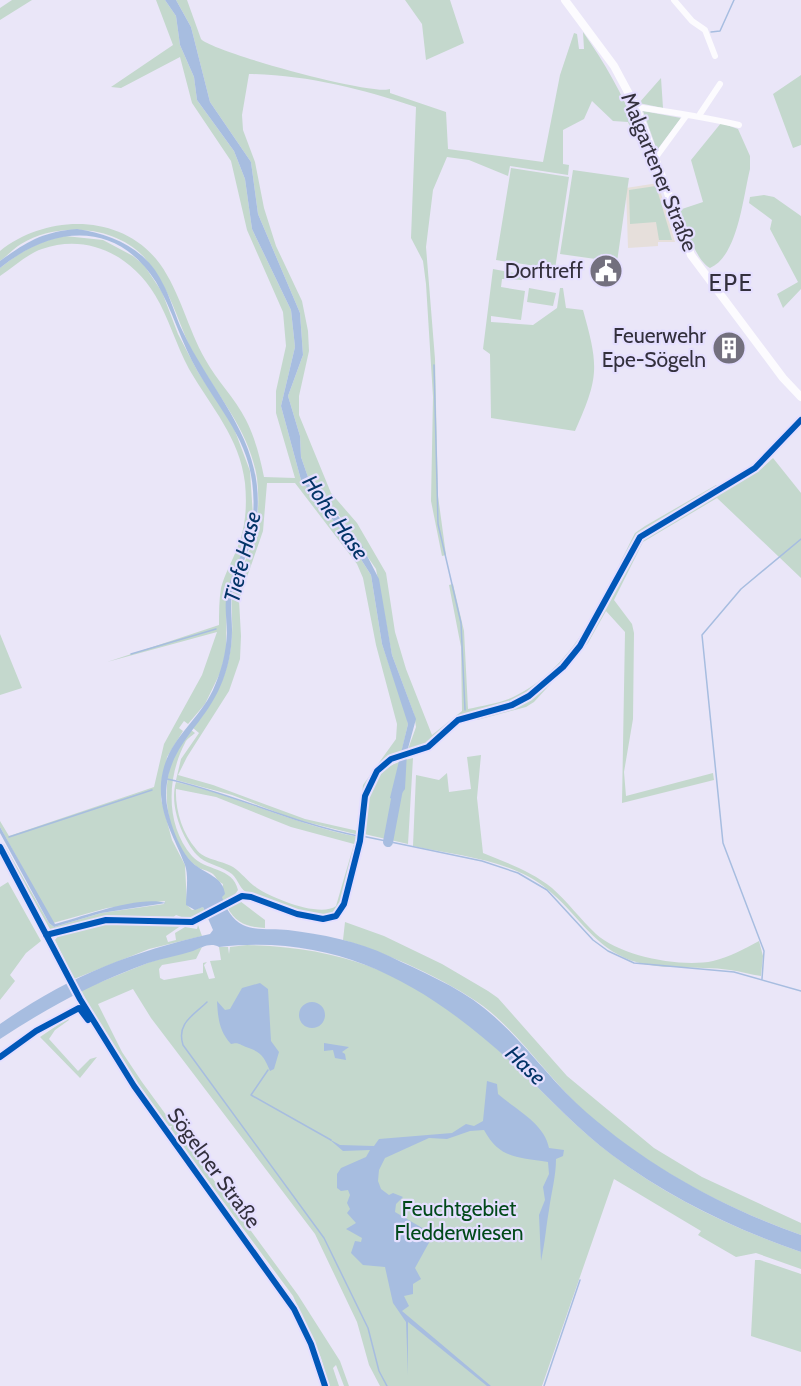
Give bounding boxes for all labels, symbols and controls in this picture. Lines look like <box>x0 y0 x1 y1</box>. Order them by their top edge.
street label: Malgartener Straße <box>616 89 703 255</box>
public building icon: Dorftreff <box>588 253 624 289</box>
place label: Dorftreff <box>505 258 583 283</box>
district label: EPE <box>709 268 753 297</box>
place label: Feuerwehr Epe-Sögeln <box>602 323 706 372</box>
building icon: Feuerwehr Epe-Sögeln <box>711 330 747 366</box>
water label: Hohe Hase <box>297 470 375 565</box>
water label: Tiefe Hase <box>218 509 267 605</box>
water label: Hase <box>500 1040 551 1091</box>
street label: Sögelner Straße <box>162 1103 266 1233</box>
park label: Feuchtgebiet Fledderwiesen <box>395 1196 523 1245</box>

